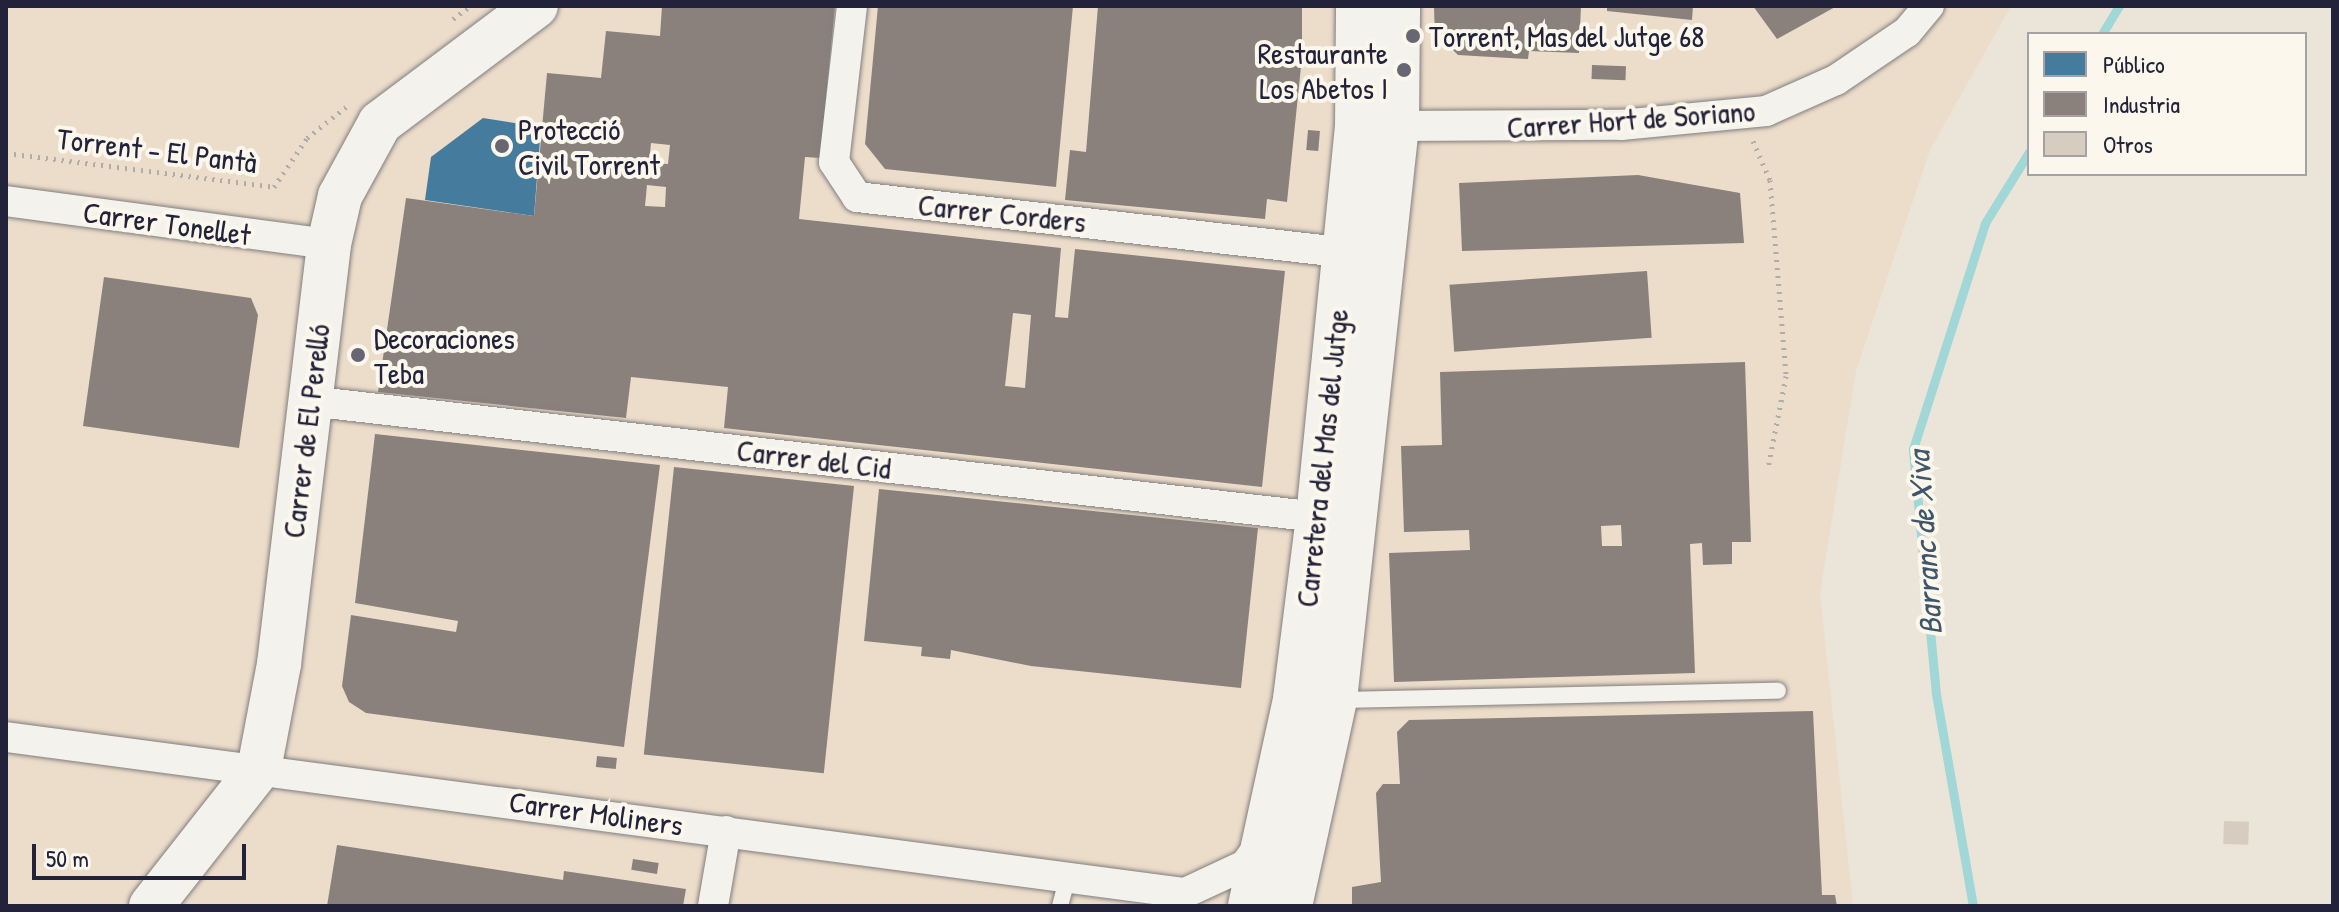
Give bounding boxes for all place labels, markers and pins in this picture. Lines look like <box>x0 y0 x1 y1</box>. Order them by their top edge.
place label: Torrent, Mas del Jutge 68 <box>1429 18 1704 54</box>
marker: Torrent, Mas del Jutge 68 <box>1404 27 1422 45</box>
place label: Restaurante Los Abetos I <box>1258 35 1388 106</box>
marker: Restaurante Los Abetos I <box>1395 61 1413 79</box>
place label: Protecció Civil Torrent <box>518 111 660 182</box>
marker: Protecció Civil Torrent <box>493 137 511 155</box>
place label: Decoraciones Teba <box>374 320 515 390</box>
marker: Decoraciones Teba <box>349 346 367 364</box>

